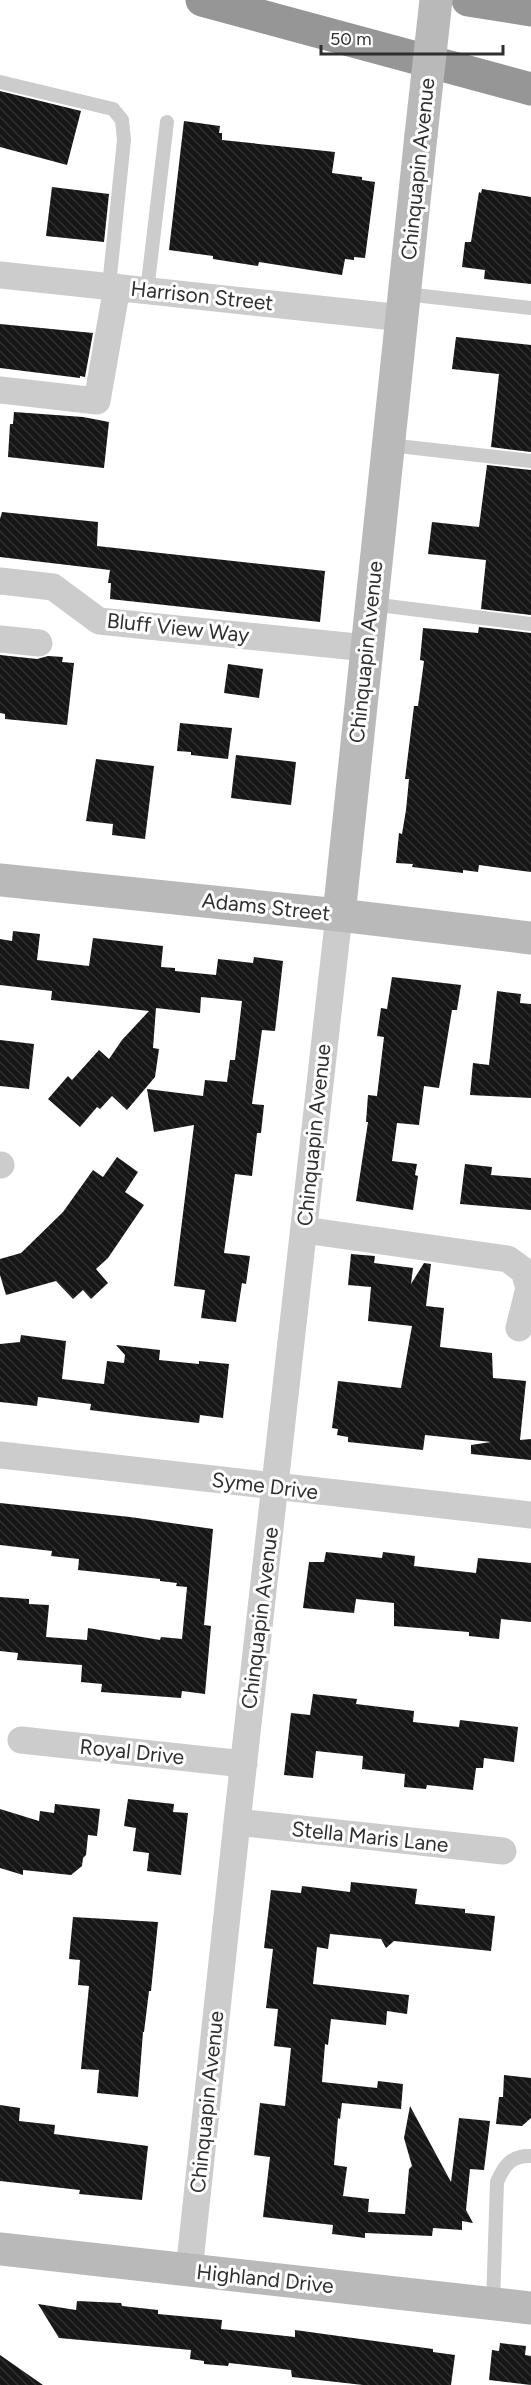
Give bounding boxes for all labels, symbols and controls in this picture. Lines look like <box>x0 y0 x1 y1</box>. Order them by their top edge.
scale bar <box>321 18 502 56</box>
text: 50 m <box>330 28 372 50</box>
street label: Chinquapin Avenue <box>395 77 440 261</box>
street label: Harrison Street <box>130 276 275 315</box>
street label: Chinquapin Avenue <box>343 560 388 744</box>
street label: Bluff View Way <box>106 608 250 647</box>
street label: Adams Street <box>201 887 331 926</box>
street label: Chinquapin Avenue <box>291 1043 336 1227</box>
street label: Syme Drive <box>210 1467 320 1504</box>
street label: Chinquapin Avenue <box>236 1525 283 1710</box>
street label: Royal Drive <box>79 1734 186 1769</box>
street label: Stella Maris Lane <box>290 1816 450 1857</box>
street label: Chinquapin Avenue <box>184 2010 229 2194</box>
street label: Highland Drive <box>195 2259 335 2298</box>

